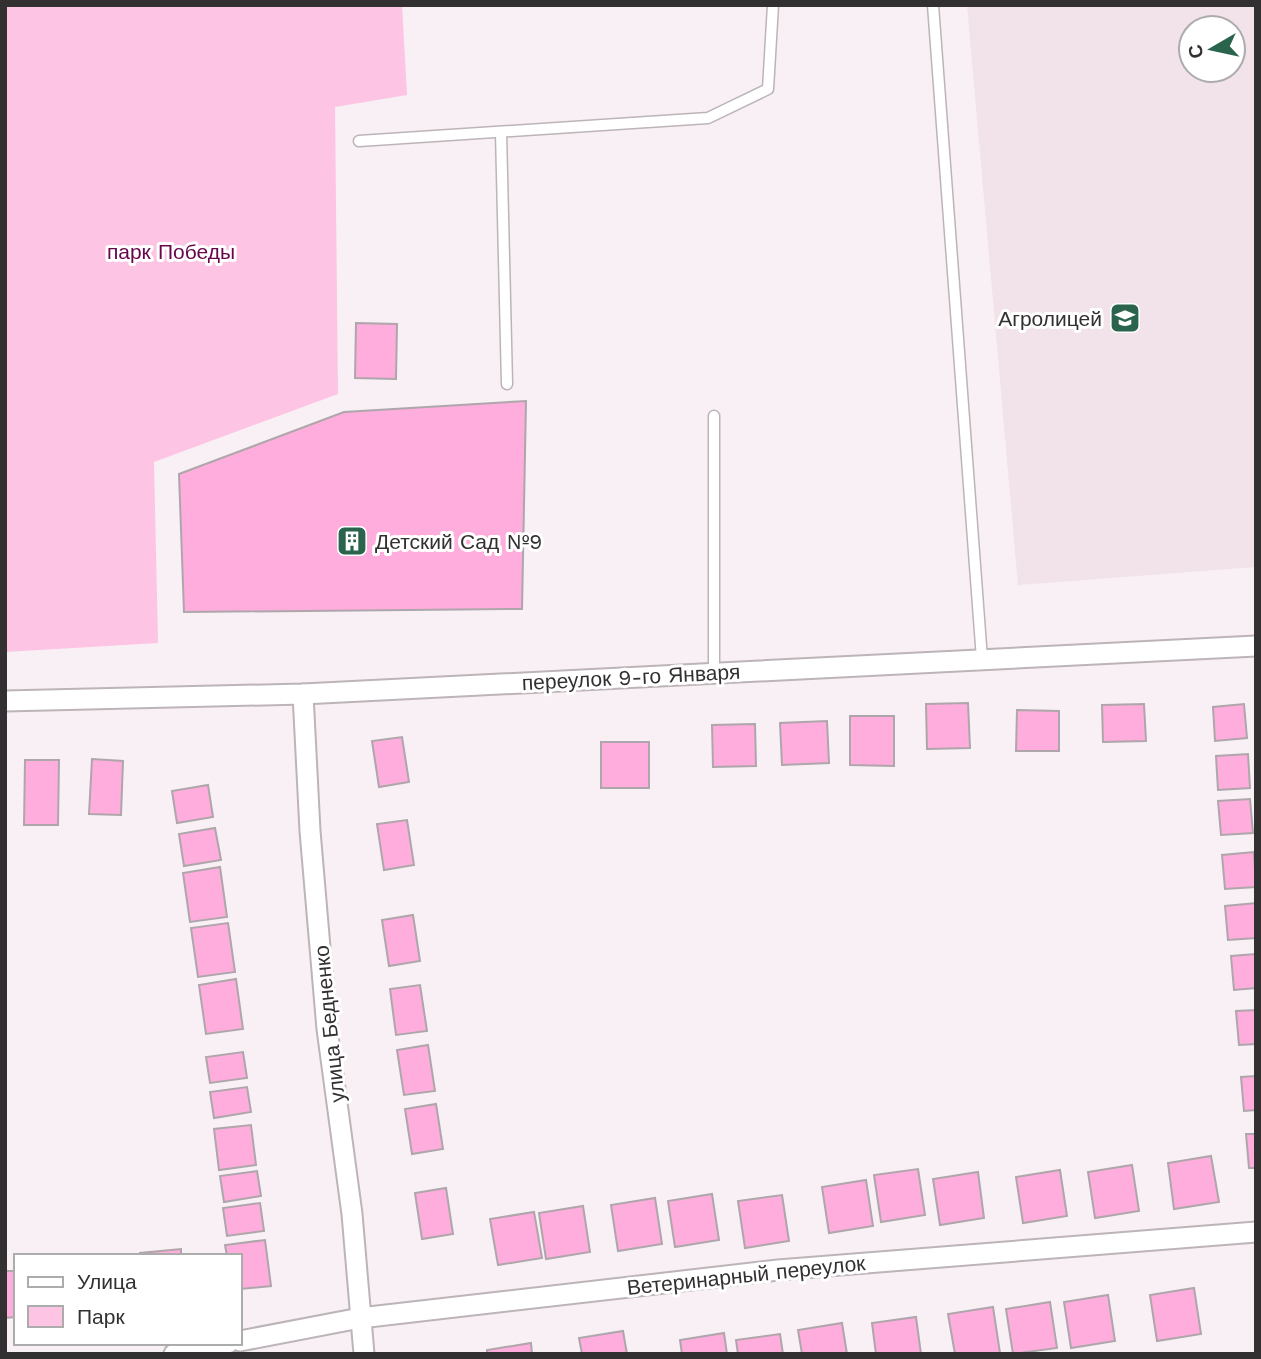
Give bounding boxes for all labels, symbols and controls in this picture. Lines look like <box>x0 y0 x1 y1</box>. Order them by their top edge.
north arrow <box>1177 14 1247 84</box>
text: С <box>1183 43 1208 60</box>
park label: парк Победы <box>107 239 235 264</box>
school or university icon: Агролицей <box>1108 301 1142 335</box>
place label: Агролицей <box>998 306 1102 331</box>
building icon: Детский Сад №9 <box>335 524 369 558</box>
place label: Детский Сад №9 <box>375 529 542 554</box>
street label: переулок 9-го Января <box>521 659 741 695</box>
street label: улица Бедненко <box>308 944 350 1104</box>
street label: Ветеринарный переулок <box>626 1250 867 1300</box>
legend <box>14 1254 242 1345</box>
text: Улица <box>77 1269 137 1294</box>
text: Парк <box>77 1304 125 1329</box>

